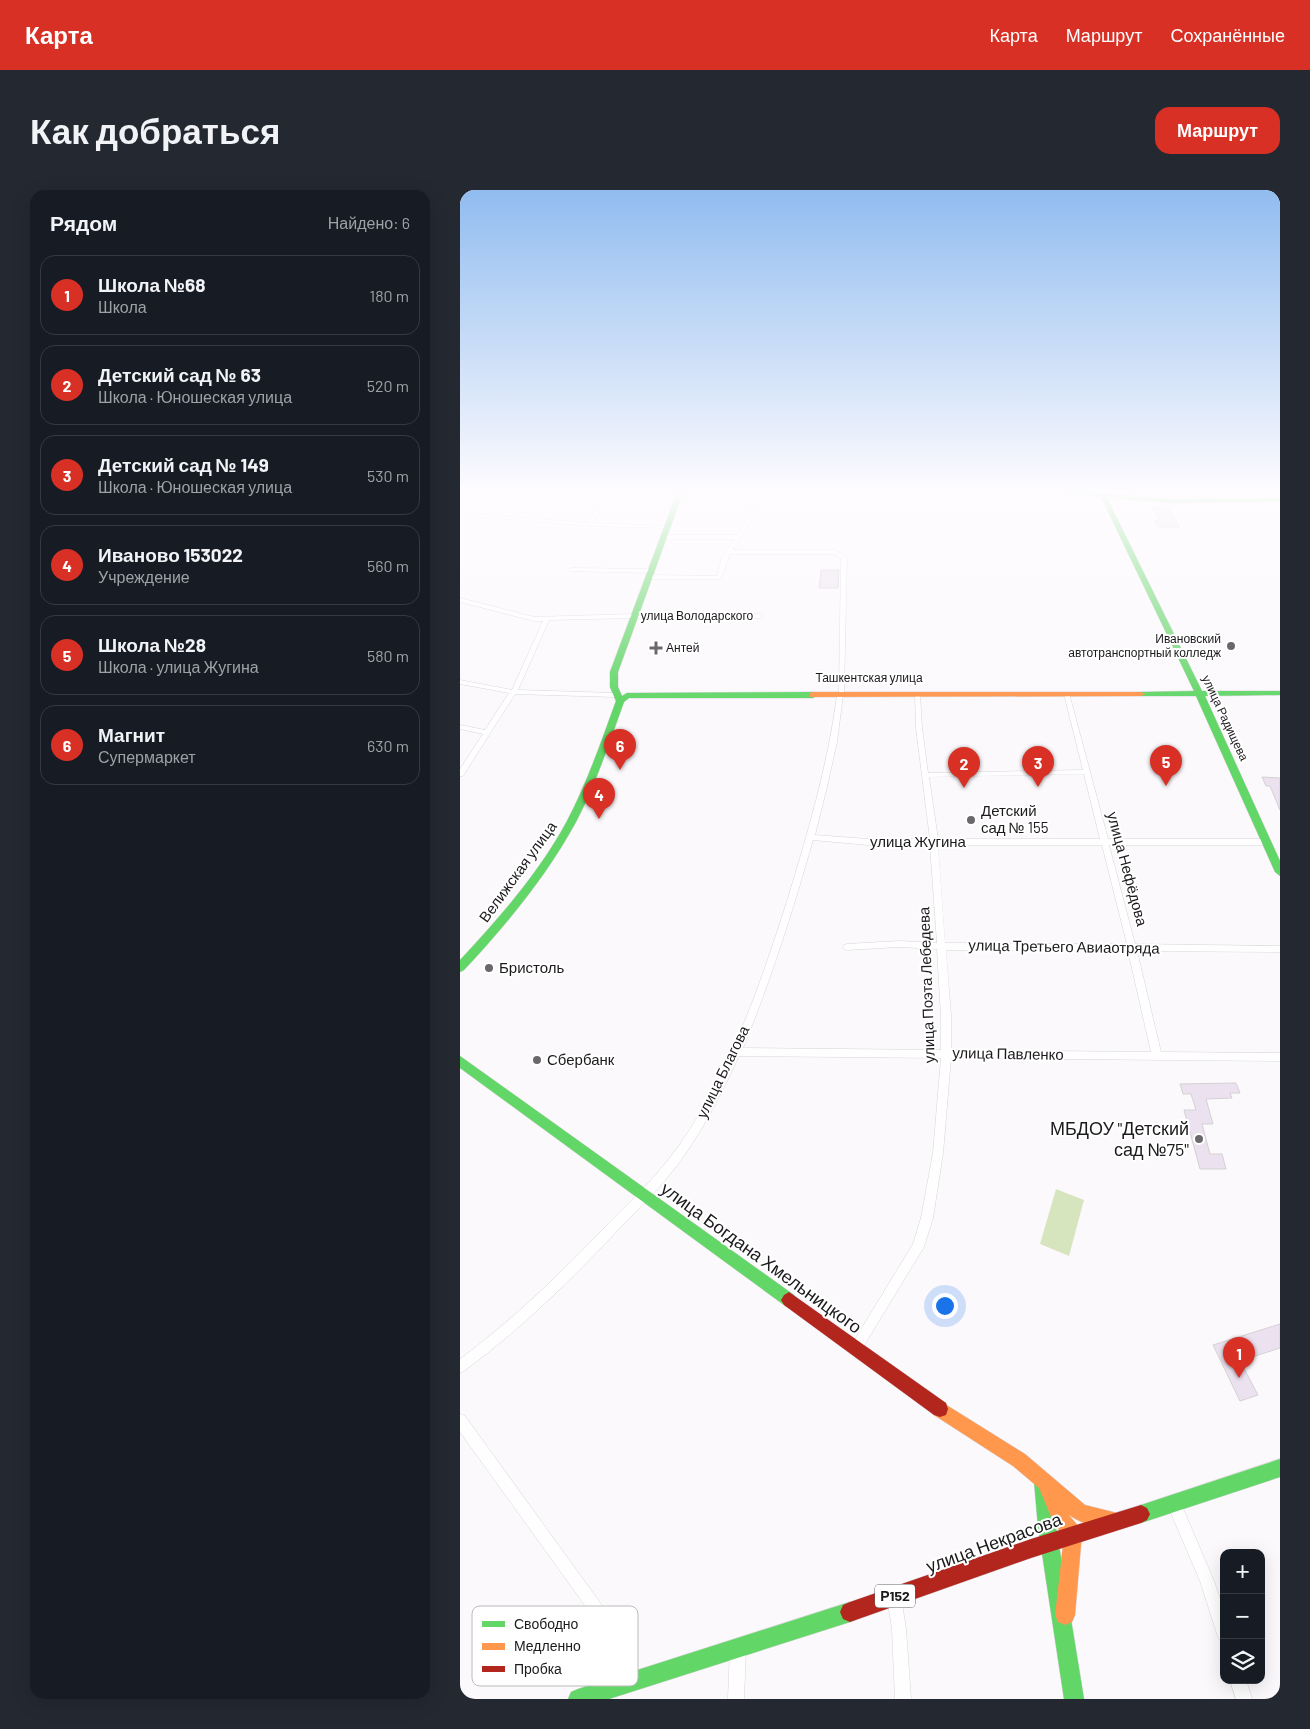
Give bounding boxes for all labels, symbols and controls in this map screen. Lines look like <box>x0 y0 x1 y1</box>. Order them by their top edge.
text: Карта <box>25 20 93 49</box>
text: Карта <box>990 24 1038 46</box>
text: Маршрут <box>1066 24 1142 46</box>
text: Сохранённые <box>1170 24 1285 46</box>
button: Маршрут <box>1155 107 1280 154</box>
text: Как добраться <box>30 109 280 151</box>
text: Рядом <box>50 210 117 235</box>
text: Найдено: 6 <box>328 213 410 232</box>
text: Школа №68 <box>98 273 206 296</box>
text: 1 <box>64 286 70 305</box>
text: 180 m <box>370 286 409 305</box>
text: Школа <box>98 297 147 316</box>
text: Детский сад № 63 <box>98 363 261 386</box>
text: 2 <box>63 376 71 395</box>
text: 520 m <box>367 376 409 395</box>
text: Школа · Юношеская улица <box>98 387 292 406</box>
text: Детский сад № 149 <box>98 453 269 476</box>
text: 3 <box>63 466 71 485</box>
text: 530 m <box>367 466 409 485</box>
text: Школа · Юношеская улица <box>98 477 292 496</box>
text: Иваново 153022 <box>98 543 243 566</box>
text: 4 <box>62 556 72 575</box>
text: 560 m <box>367 556 409 575</box>
text: Учреждение <box>98 567 190 586</box>
street label: улица Володарского <box>641 608 754 623</box>
place label: Ивановский автотранспортный колледж <box>1068 631 1221 660</box>
text: Школа №28 <box>98 633 206 656</box>
place label: Антей <box>666 640 699 654</box>
marker: Ивановский автотранспортный колледж <box>1225 640 1237 652</box>
marker: Антей <box>650 642 662 654</box>
text: 5 <box>63 646 71 665</box>
text: 580 m <box>367 646 409 665</box>
text: Школа · улица Жугина <box>98 657 259 676</box>
street label: Ташкентская улица <box>815 670 923 685</box>
street label: улица Радищева <box>1199 673 1252 763</box>
text: Магнит <box>98 723 165 746</box>
pin: 6 <box>604 729 636 770</box>
text: 6 <box>63 736 71 755</box>
text: 630 m <box>367 736 409 755</box>
pin: 5 <box>1150 745 1182 786</box>
pin: 3 <box>1022 746 1054 787</box>
text: Супермаркет <box>98 747 196 766</box>
pin: 2 <box>948 747 980 788</box>
pin: 4 <box>583 778 615 819</box>
place label: Детский сад № 155 <box>981 801 1048 836</box>
street label: улица Нефёдова <box>1104 810 1152 928</box>
marker: Детский сад № 155 <box>965 814 977 826</box>
street label: Велижская улица <box>475 817 560 925</box>
street label: улица Жугина <box>870 832 967 850</box>
street label: улица Поэта Лебедева <box>914 906 938 1064</box>
street label: улица Третьего Авиаотряда <box>968 935 1160 957</box>
place label: Бристоль <box>499 958 565 976</box>
marker: Бристоль <box>483 962 495 974</box>
street label: улица Благова <box>692 1022 753 1121</box>
street label: улица Павленко <box>952 1043 1064 1063</box>
place label: Сбербанк <box>547 1050 615 1068</box>
marker: Сбербанк <box>531 1054 543 1066</box>
place label: МБДОУ "Детский сад №75" <box>1050 1117 1189 1160</box>
marker: МБДОУ "Детский сад №75" <box>1193 1133 1205 1145</box>
street label: улица Богдана Хмельницкого <box>657 1177 866 1338</box>
your location <box>932 1293 958 1319</box>
pin: 1 <box>1223 1337 1255 1378</box>
street label: улица Некрасова <box>923 1507 1065 1577</box>
map controls <box>1220 1549 1265 1684</box>
button: + <box>1220 1549 1265 1594</box>
road number: Р152 <box>875 1584 915 1608</box>
button: − <box>1220 1594 1265 1639</box>
legend <box>472 1606 638 1686</box>
text: Свободно <box>514 1615 579 1632</box>
text: Медленно <box>514 1637 581 1654</box>
button: layers <box>1220 1639 1265 1684</box>
text: Пробка <box>514 1660 562 1677</box>

